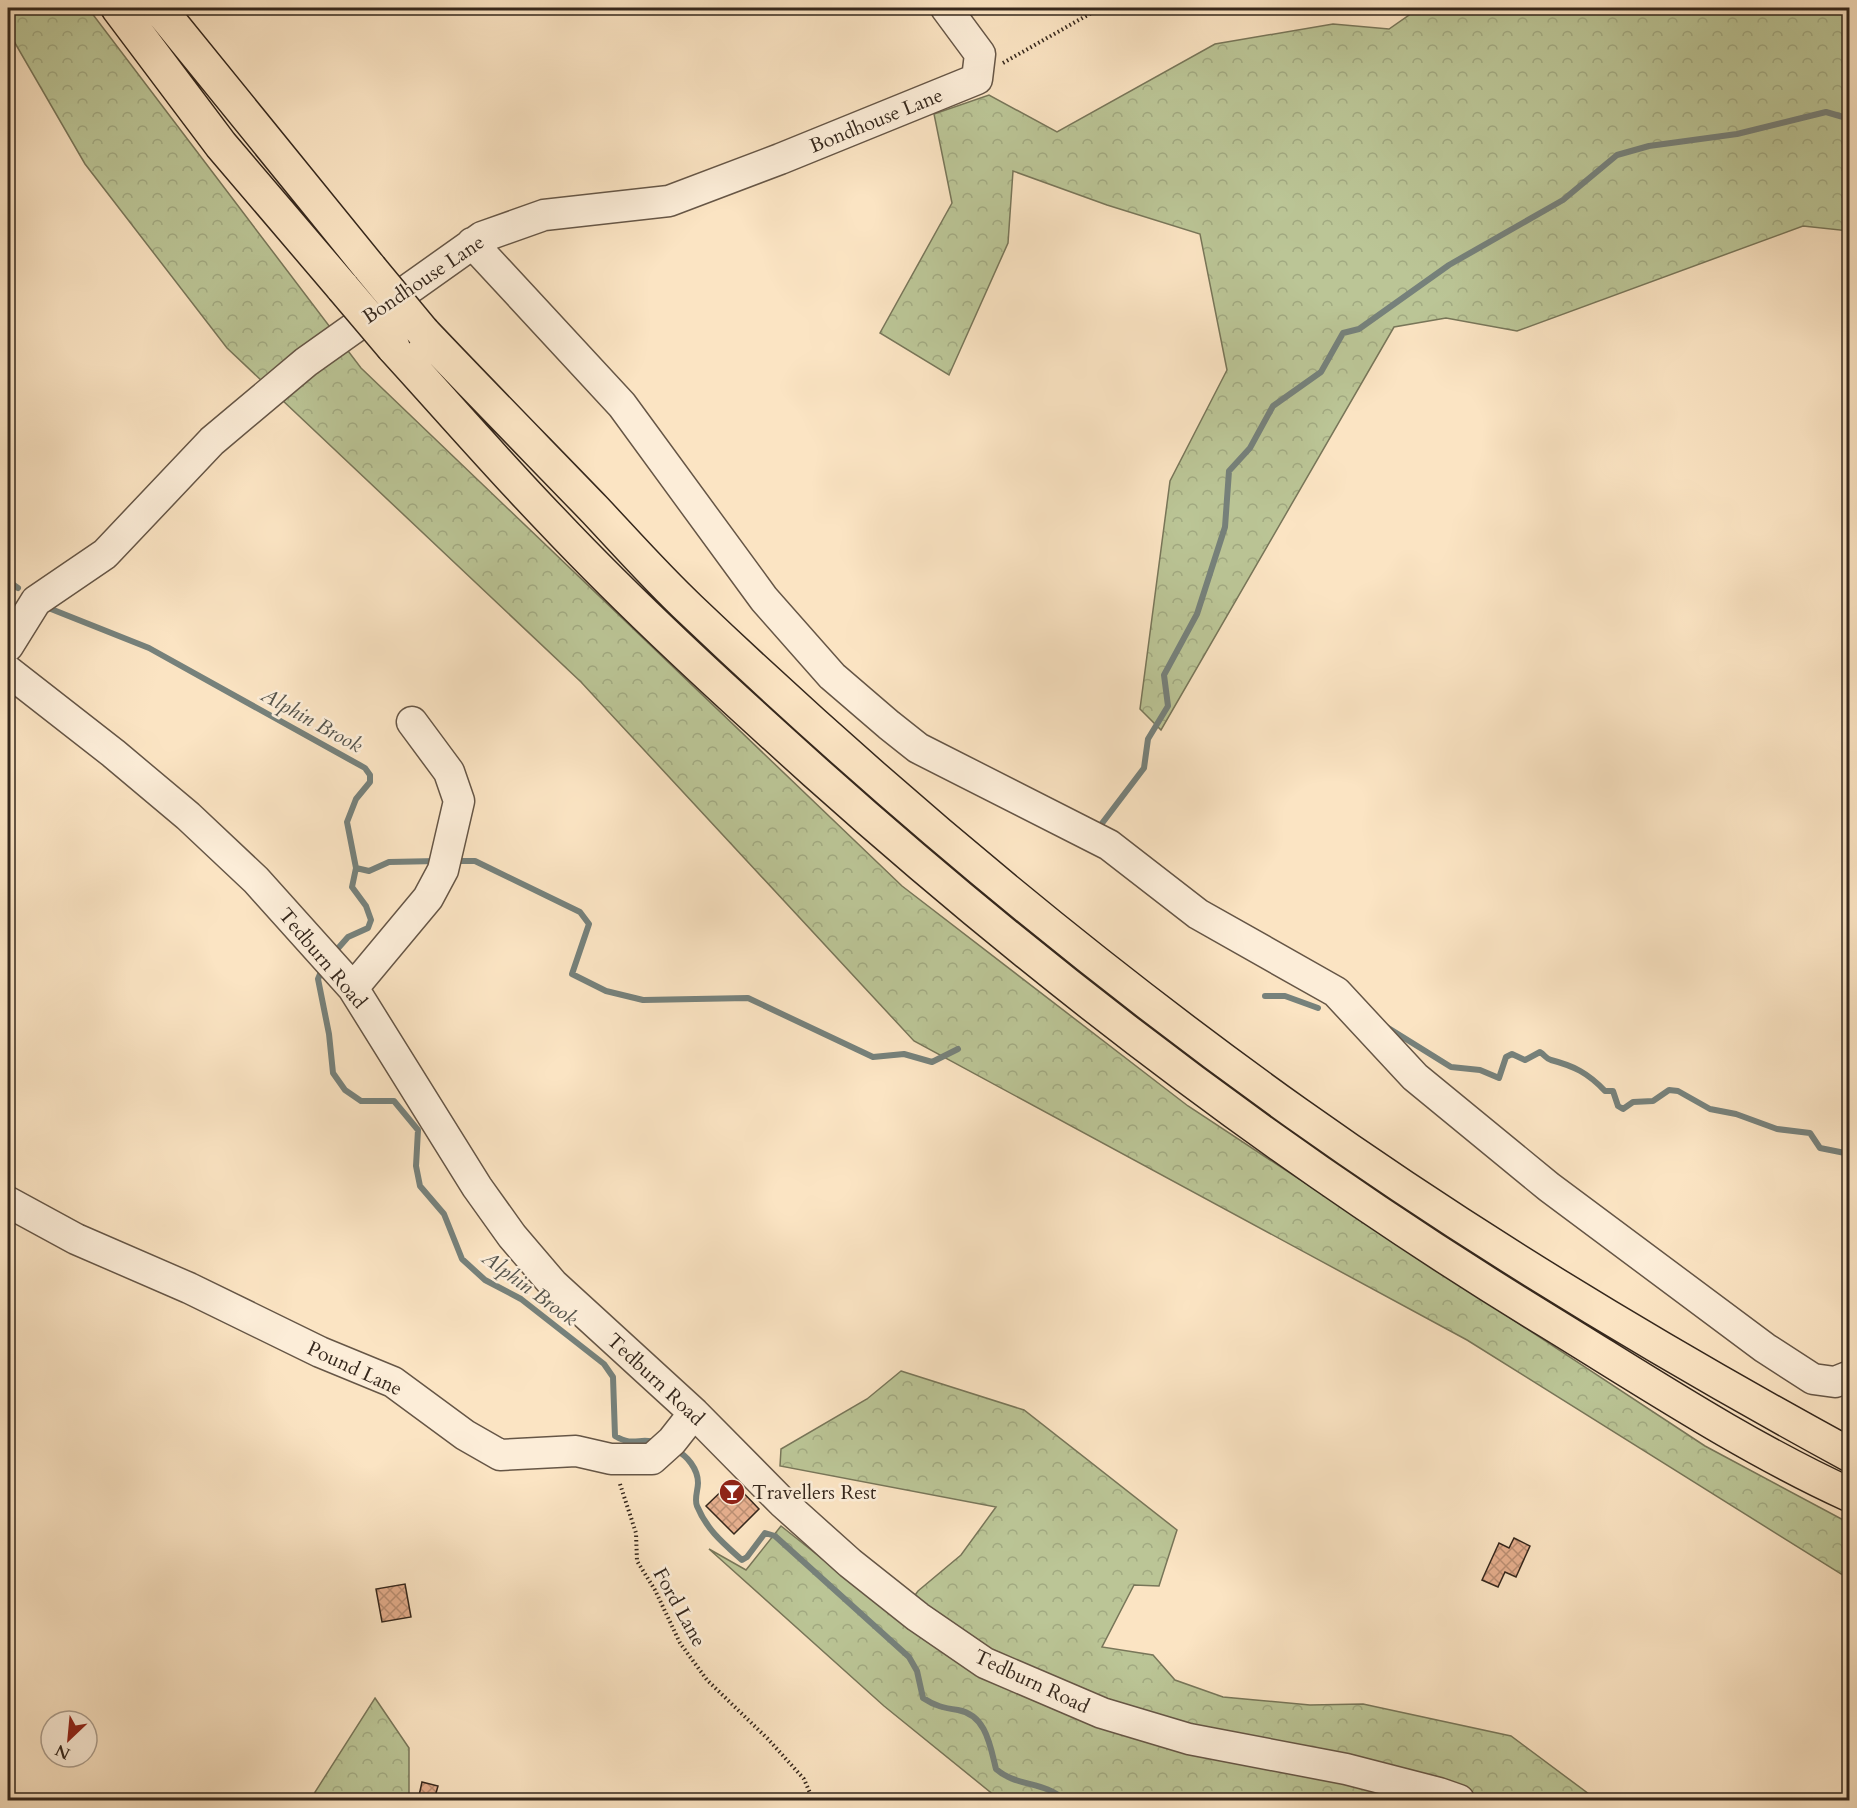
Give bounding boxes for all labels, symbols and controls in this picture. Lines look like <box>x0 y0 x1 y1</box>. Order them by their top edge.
street label: Bondhouse Lane <box>806 81 947 159</box>
street label: Bondhouse Lane <box>357 229 489 330</box>
water label: Alphin Brook <box>255 680 368 761</box>
street label: Tedburn Road <box>272 902 373 1015</box>
water label: Alphin Brook <box>475 1243 584 1333</box>
street label: Tedburn Road <box>601 1327 711 1432</box>
street label: Pound Lane <box>303 1335 407 1402</box>
bar icon: Travellers Rest <box>717 1477 747 1507</box>
place label: Travellers Rest <box>752 1479 877 1506</box>
street label: Ford Lane <box>647 1563 712 1652</box>
street label: Tedburn Road <box>970 1643 1094 1720</box>
north arrow <box>39 1709 99 1769</box>
text: N <box>52 1739 74 1765</box>

